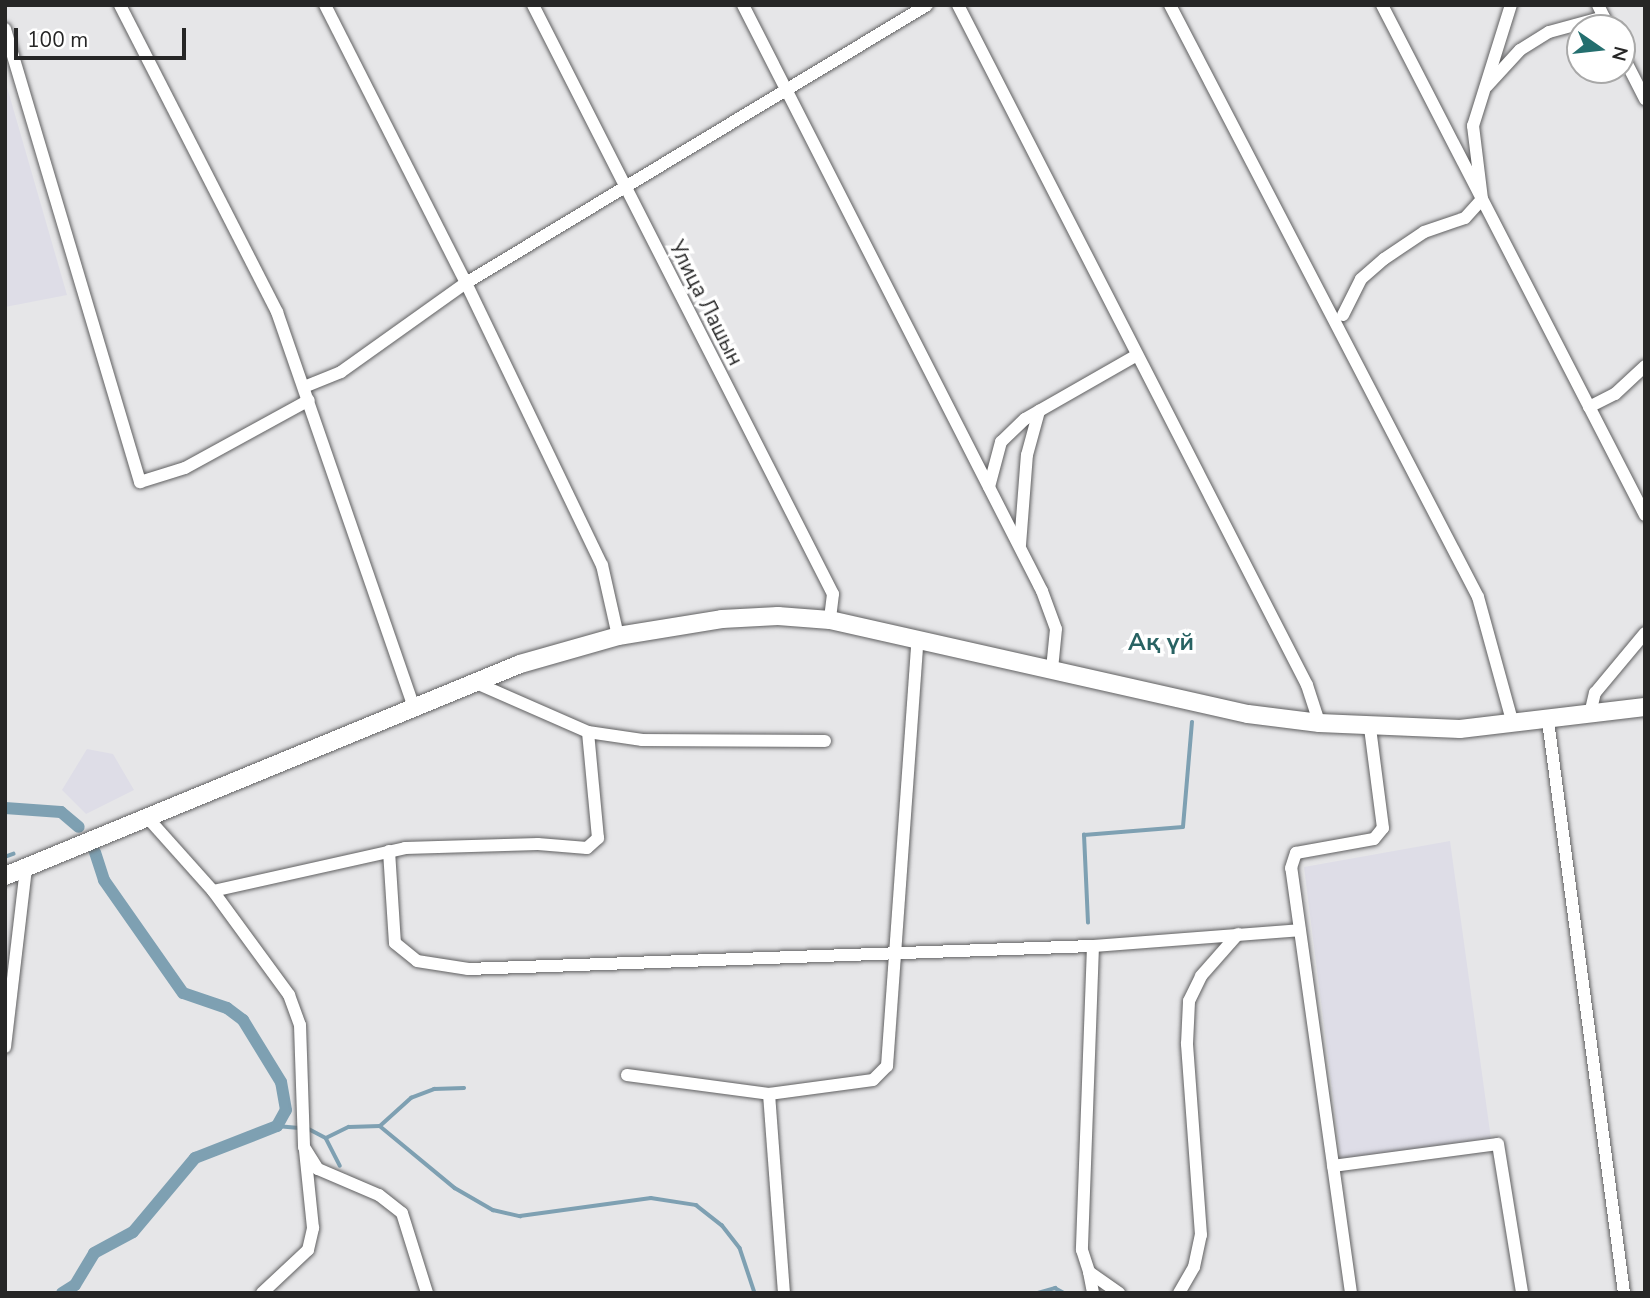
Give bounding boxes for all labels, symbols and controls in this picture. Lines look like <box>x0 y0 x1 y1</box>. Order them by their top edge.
scale bar <box>18 14 189 58</box>
north arrow <box>1566 14 1636 84</box>
text: 100 m <box>27 26 88 54</box>
text: N <box>1605 44 1634 64</box>
street label: Улица Лашын <box>664 236 748 370</box>
district label: Ақ үй <box>1128 629 1194 657</box>

